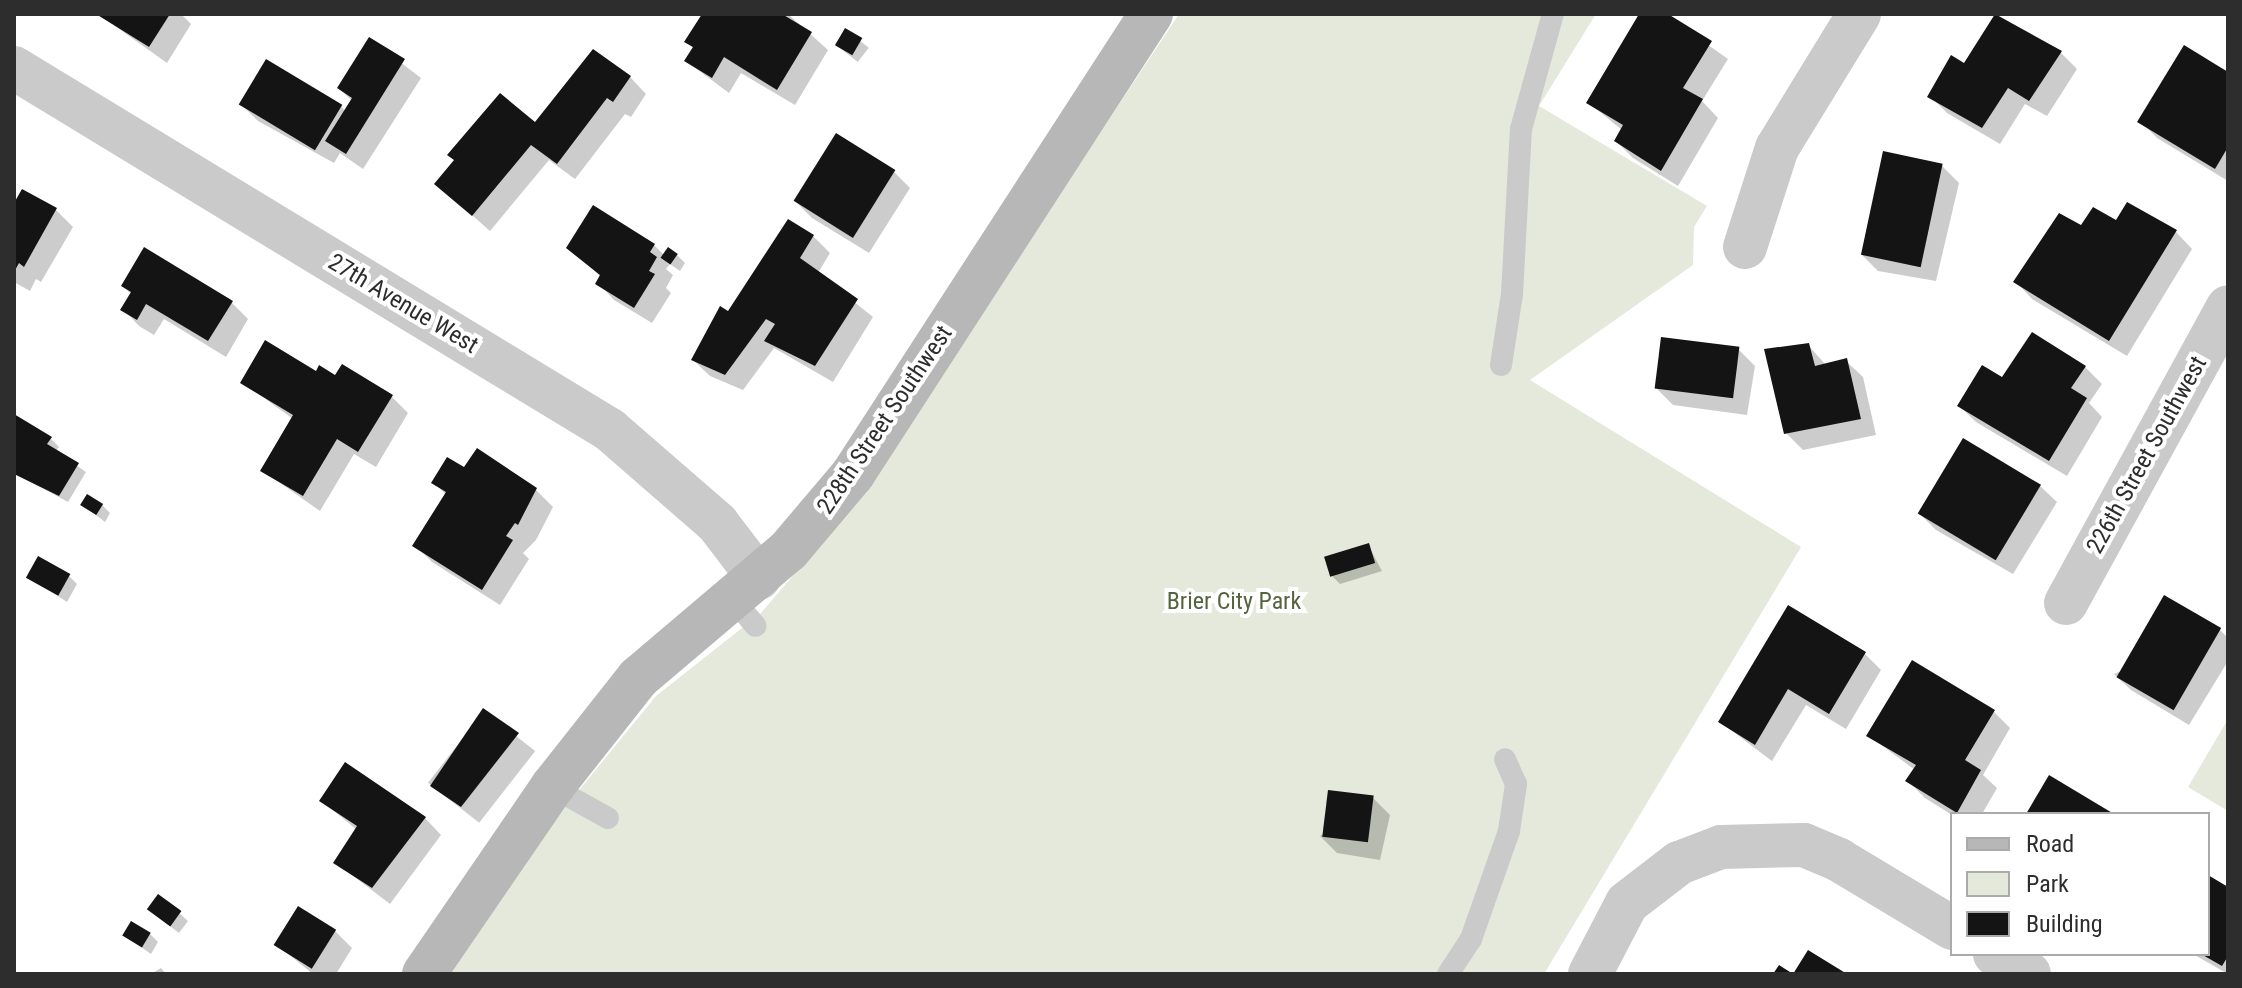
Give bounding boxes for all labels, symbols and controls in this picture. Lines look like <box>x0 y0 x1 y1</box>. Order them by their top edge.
street label: 27th Avenue West <box>323 248 483 360</box>
street label: 228th Street Southwest <box>811 320 959 520</box>
street label: 226th Street Southwest <box>2081 351 2213 559</box>
park label: Brier City Park <box>1167 588 1301 616</box>
legend <box>1950 812 2210 956</box>
text: Road <box>2026 830 2074 858</box>
text: Park <box>2026 870 2069 898</box>
text: Building <box>2026 910 2103 938</box>

